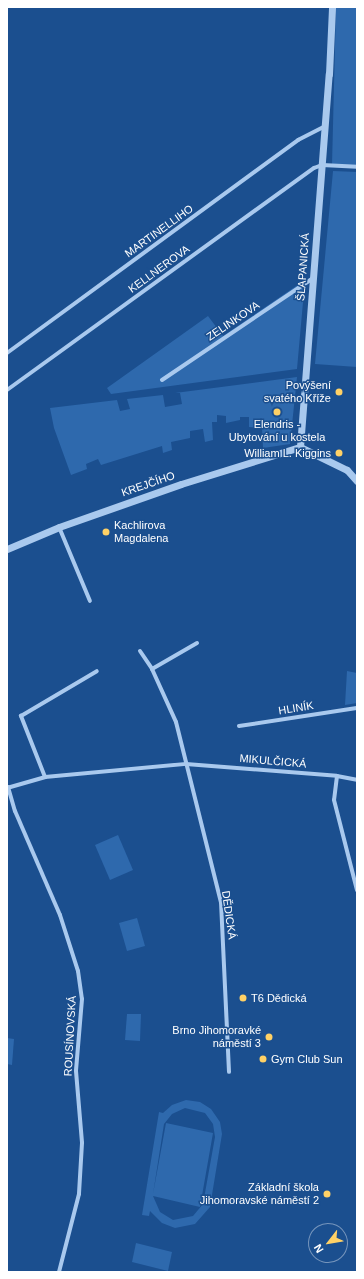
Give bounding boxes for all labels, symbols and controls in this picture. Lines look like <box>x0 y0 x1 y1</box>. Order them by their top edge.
street label: MARTINELLIHO <box>122 202 196 260</box>
street label: ŠLAPANICKÁ <box>294 232 312 302</box>
street label: KELLNEROVA <box>126 242 192 296</box>
street label: ZELINKOVA <box>204 298 262 344</box>
place label: Povýšení svatého Kříže <box>264 379 331 405</box>
marker: Povýšení svatého Kříže <box>334 387 344 397</box>
marker: Elendris - Ubytování u kostela <box>272 407 282 417</box>
place label: Elendris - Ubytování u kostela <box>229 418 325 444</box>
place label: William L. Kiggins <box>244 446 331 460</box>
marker: William L. Kiggins <box>334 448 344 458</box>
street label: KREJČÍHO <box>120 469 176 499</box>
place label: Kachlirova Magdalena <box>114 519 168 545</box>
marker: Kachlirova Magdalena <box>101 527 111 537</box>
street label: HLINÍK <box>277 699 315 717</box>
street label: MIKULČICKÁ <box>239 751 307 771</box>
street label: DĚDICKÁ <box>219 890 239 940</box>
place label: T6 Dědická <box>251 991 307 1005</box>
marker: T6 Dědická <box>238 993 248 1003</box>
street label: ROUSÍNOVSKÁ <box>61 995 79 1077</box>
place label: Brno Jihomoravké náměstí 3 <box>172 1024 261 1050</box>
marker: Brno Jihomoravké náměstí 3 <box>264 1032 274 1042</box>
place label: Gym Club Sun <box>271 1052 343 1066</box>
marker: Gym Club Sun <box>258 1054 268 1064</box>
place label: Základní škola Jihomoravské náměstí 2 <box>200 1181 319 1207</box>
marker: Základní škola Jihomoravské náměstí 2 <box>322 1189 332 1199</box>
north arrow <box>308 1223 348 1263</box>
text: N <box>311 1242 326 1255</box>

